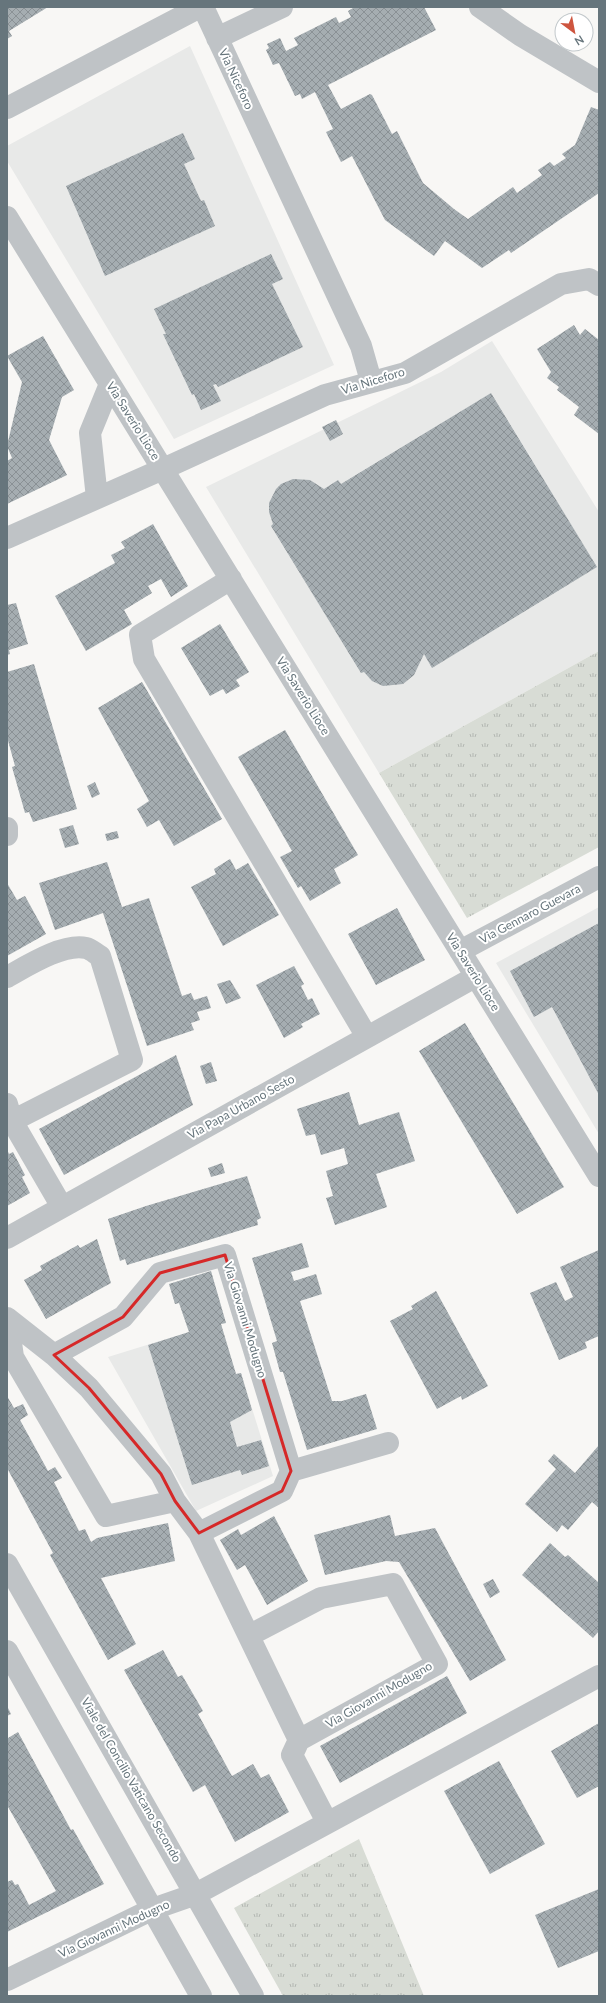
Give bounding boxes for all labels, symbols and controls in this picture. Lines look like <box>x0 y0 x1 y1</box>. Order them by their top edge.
north arrow <box>554 12 594 52</box>
text: N <box>573 33 587 49</box>
street label: Via Niceforo <box>216 46 257 112</box>
street label: Via Niceforo <box>339 364 407 397</box>
street label: Via Saverio Lioce <box>103 379 164 463</box>
street label: Via Saverio Lioce <box>273 654 334 738</box>
street label: Via Gennaro Guevara <box>477 881 583 947</box>
street label: Via Saverio Lioce <box>443 930 504 1014</box>
street label: Via Papa Urbano Sesto <box>185 1071 297 1142</box>
street label: Via Giovanni Modugno <box>221 1260 270 1380</box>
street label: Via Giovanni Modugno <box>323 1658 435 1731</box>
street label: Viale del Concilio Vaticano Secondo <box>78 1695 185 1865</box>
street label: Via Giovanni Modugno <box>56 1896 172 1961</box>

